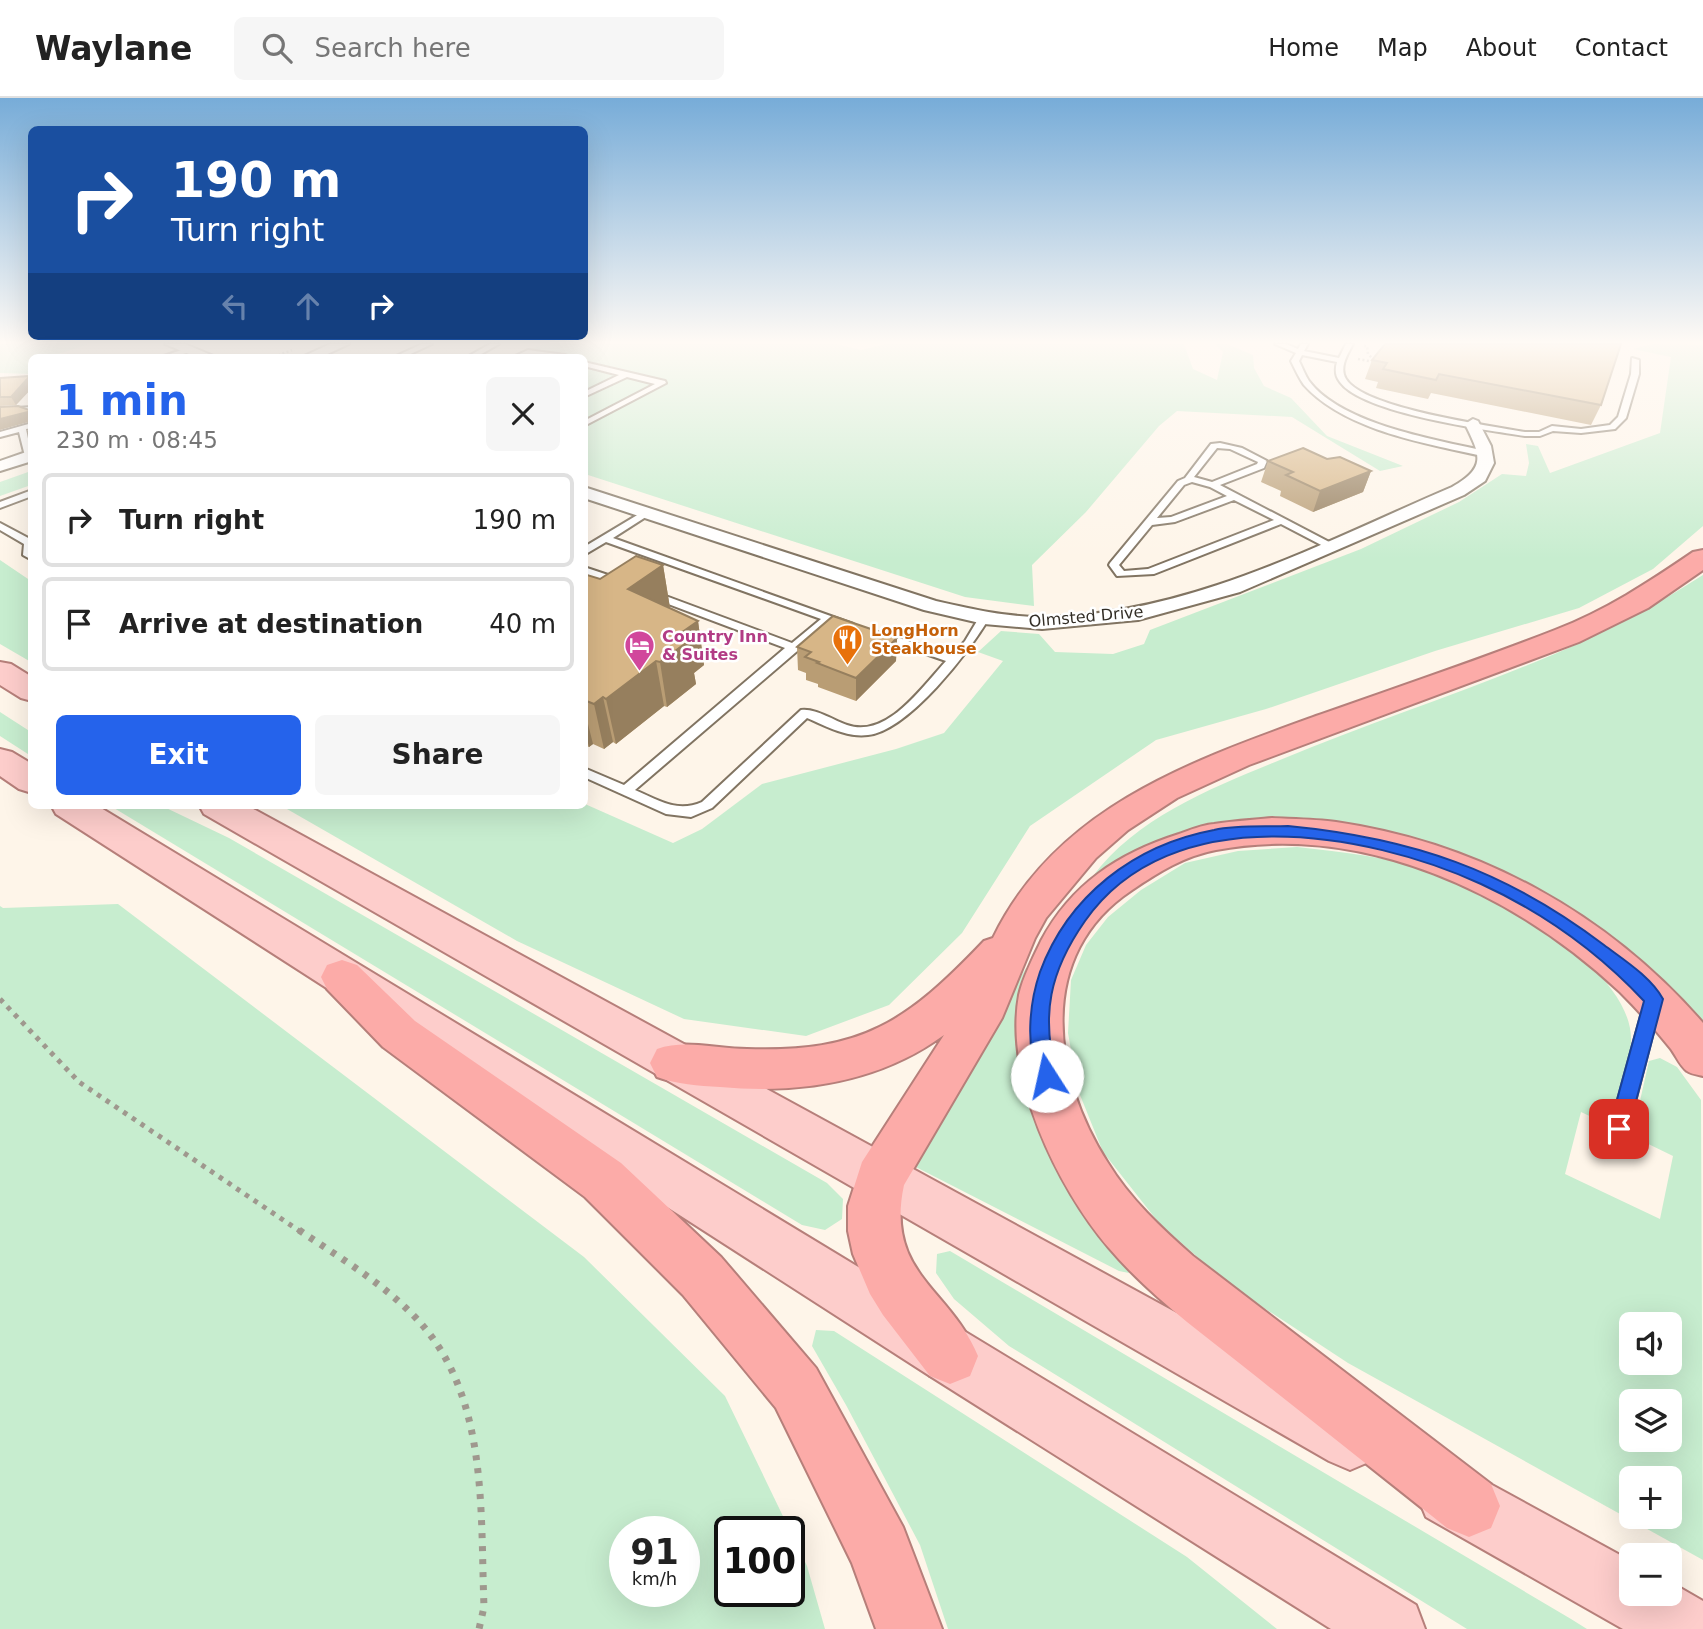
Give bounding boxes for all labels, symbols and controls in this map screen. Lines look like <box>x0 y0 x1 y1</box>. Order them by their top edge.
search box <box>234 17 724 80</box>
text: Waylane <box>35 29 192 68</box>
icon: search <box>258 29 296 67</box>
text: Search here <box>314 33 471 63</box>
text: Home <box>1268 34 1339 62</box>
text: Map <box>1377 34 1428 62</box>
text: About <box>1466 34 1537 62</box>
text: Contact <box>1575 34 1668 62</box>
text: 190 m <box>171 152 341 209</box>
icon: right <box>56 154 147 245</box>
text: Turn right <box>171 211 324 249</box>
icon: left <box>216 287 254 325</box>
icon: ahead <box>289 287 327 325</box>
icon: right <box>362 287 400 325</box>
text: 1 min <box>56 376 188 425</box>
button: close <box>486 377 560 451</box>
text: 230 m · 08:45 <box>56 427 218 453</box>
icon: right <box>60 501 98 539</box>
text: Turn right <box>119 505 264 535</box>
text: 190 m <box>473 505 556 535</box>
street label: Olmsted Drive <box>1028 602 1144 631</box>
icon: arrive <box>60 605 98 643</box>
text: Arrive at destination <box>119 609 423 639</box>
text: 40 m <box>489 609 556 639</box>
place label: LongHorn Steakhouse <box>871 621 977 658</box>
restaurant icon: LongHorn Steakhouse <box>831 622 865 666</box>
place label: Country Inn & Suites <box>662 627 768 664</box>
hotel icon: Country Inn & Suites <box>622 628 656 672</box>
button: Exit <box>56 715 301 795</box>
button: Share <box>315 715 560 795</box>
position arrow <box>1010 1039 1084 1113</box>
pin <box>1589 1099 1649 1159</box>
icon: arrive <box>1600 1110 1638 1148</box>
map controls <box>1619 1312 1682 1606</box>
button: sound <box>1619 1312 1682 1375</box>
button: layers <box>1619 1389 1682 1452</box>
button: + <box>1619 1466 1682 1529</box>
speed limit sign: 100 <box>714 1516 805 1607</box>
text: 91 <box>630 1532 679 1572</box>
button: − <box>1619 1543 1682 1606</box>
text: km/h <box>632 1568 677 1589</box>

